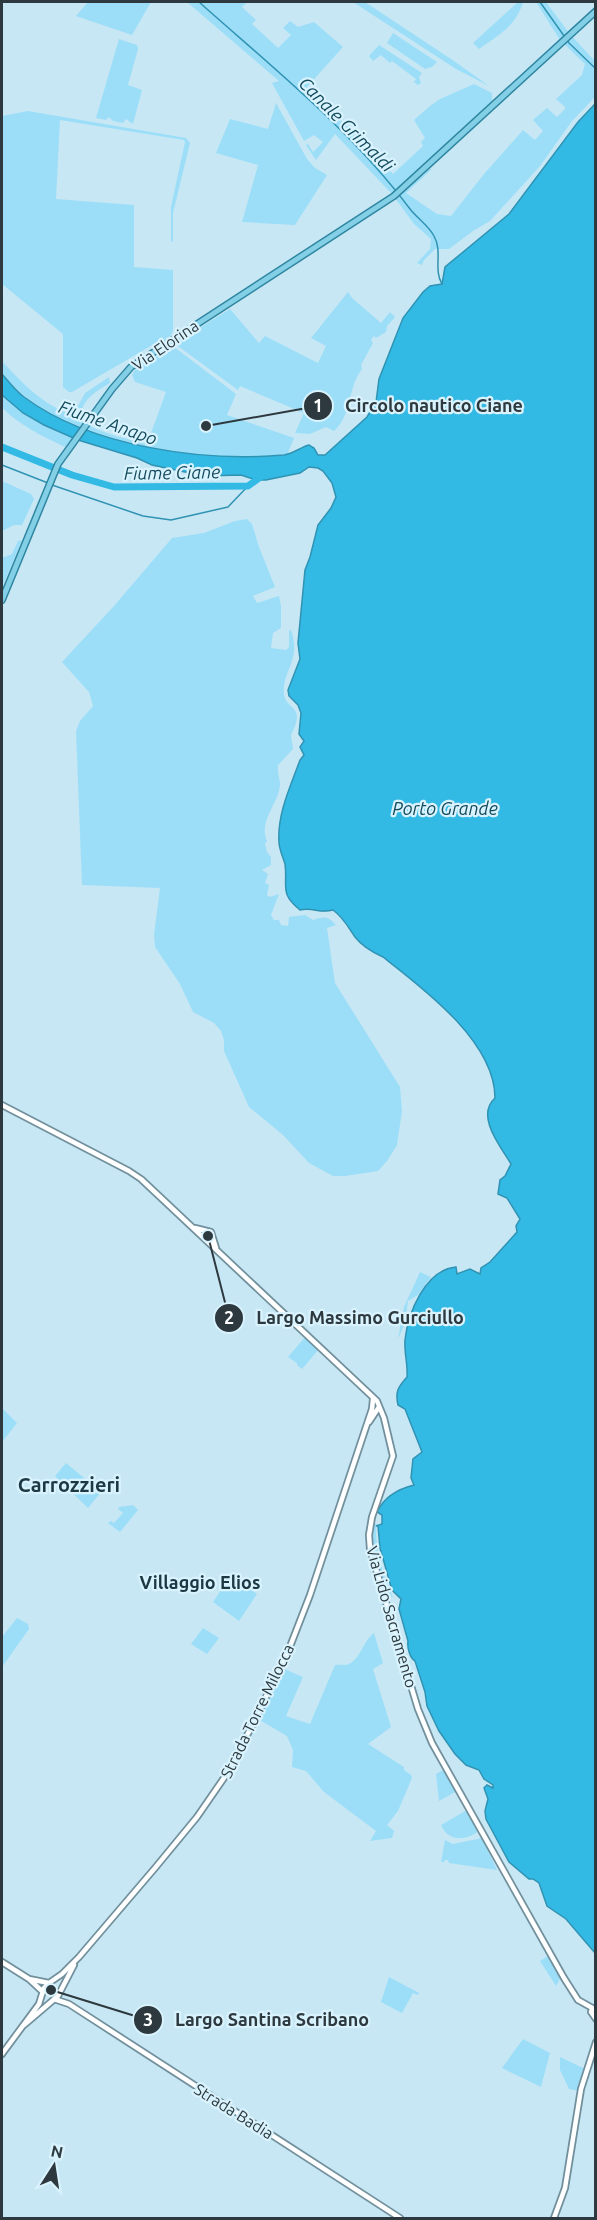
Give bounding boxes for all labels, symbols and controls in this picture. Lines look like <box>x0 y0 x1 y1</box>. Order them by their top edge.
water label: Canale Grimaldi <box>295 72 399 176</box>
street label: Via Elorina <box>128 316 202 374</box>
callout: Circolo nautico Ciane <box>303 388 535 424</box>
text: 1 <box>313 395 323 415</box>
text: Circolo nautico Ciane <box>345 395 523 415</box>
water label: Fiume Anapo <box>56 396 160 448</box>
water label: Fiume Ciane <box>124 461 220 483</box>
water label: Porto Grande <box>392 798 498 818</box>
callout: Largo Massimo Gurciullo <box>214 1300 476 1336</box>
text: 2 <box>224 1307 234 1327</box>
text: Largo Massimo Gurciullo <box>256 1307 464 1327</box>
district label: Carrozzieri <box>18 1473 120 1496</box>
street label: Via Lido Sacramento <box>363 1544 421 1690</box>
district label: Villaggio Elios <box>140 1572 260 1592</box>
street label: Strada Torre Milocca <box>217 1641 297 1781</box>
callout: Largo Santina Scribano <box>133 2002 381 2038</box>
text: 3 <box>143 2009 153 2029</box>
text: Largo Santina Scribano <box>175 2009 369 2029</box>
street label: Strada Badia <box>191 2080 277 2142</box>
north arrow <box>24 2136 84 2196</box>
text: N <box>49 2141 65 2161</box>

